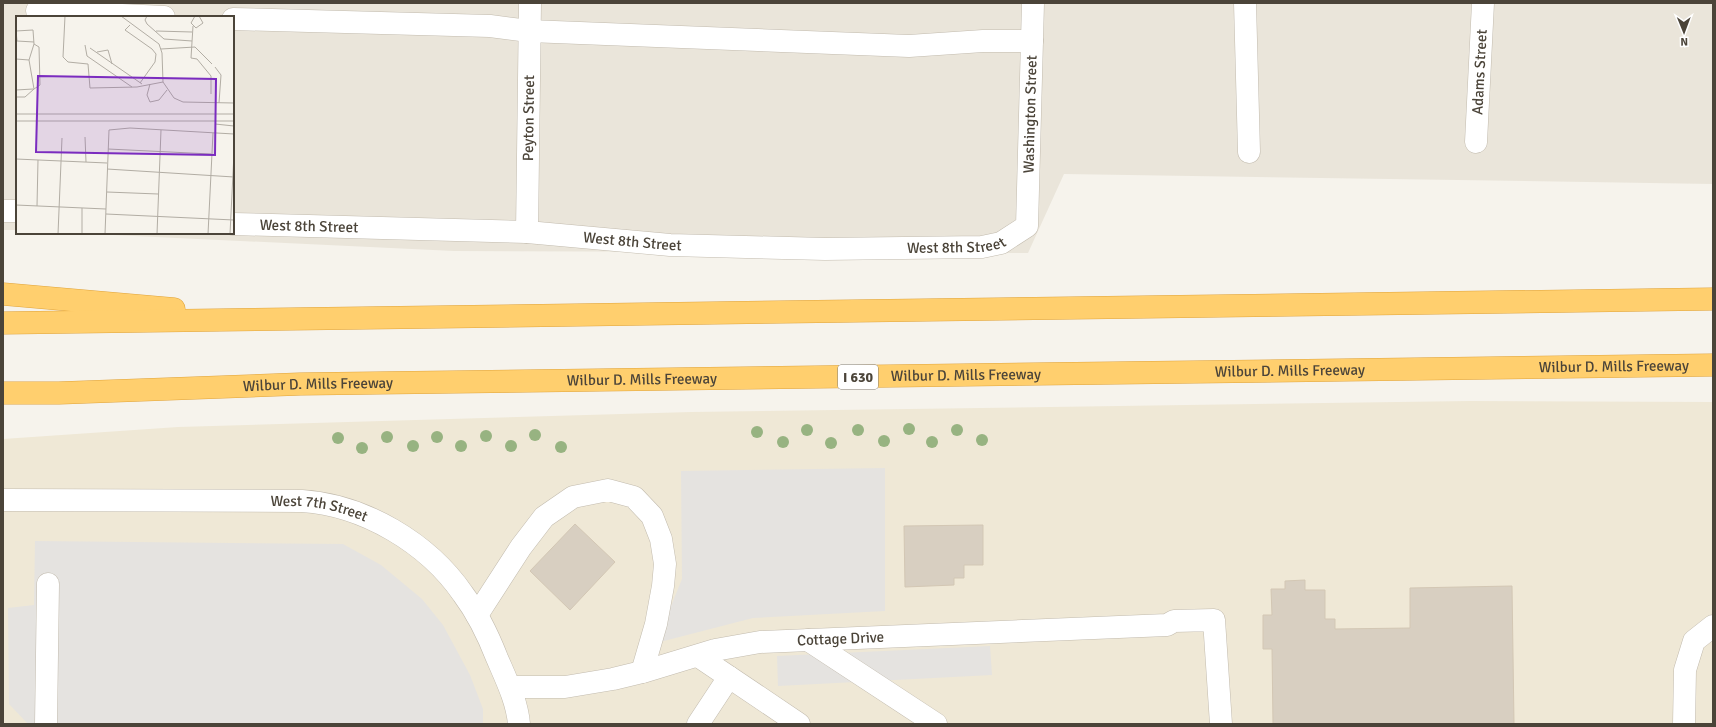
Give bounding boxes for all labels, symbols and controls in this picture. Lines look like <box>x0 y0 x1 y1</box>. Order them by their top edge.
north arrow <box>1664 12 1704 52</box>
inset map <box>16 16 234 234</box>
street label: Adams Street <box>1468 29 1491 115</box>
text: N <box>1680 35 1688 48</box>
street label: Washington Street <box>1019 55 1041 174</box>
street label: Peyton Street <box>519 75 538 161</box>
street label: West 8th Street <box>259 216 359 236</box>
street label: West 8th Street <box>582 228 682 254</box>
street label: West 8th Street <box>907 233 1009 257</box>
street label: Wilbur D. Mills Freeway <box>1538 356 1689 376</box>
street label: Wilbur D. Mills Freeway <box>1214 361 1365 381</box>
road number: I 630 <box>838 365 878 389</box>
street label: Wilbur D. Mills Freeway <box>891 365 1041 385</box>
street label: Wilbur D. Mills Freeway <box>567 369 717 389</box>
street label: Wilbur D. Mills Freeway <box>242 374 393 395</box>
street label: West 7th Street <box>271 492 371 525</box>
street label: Cottage Drive <box>797 628 884 649</box>

